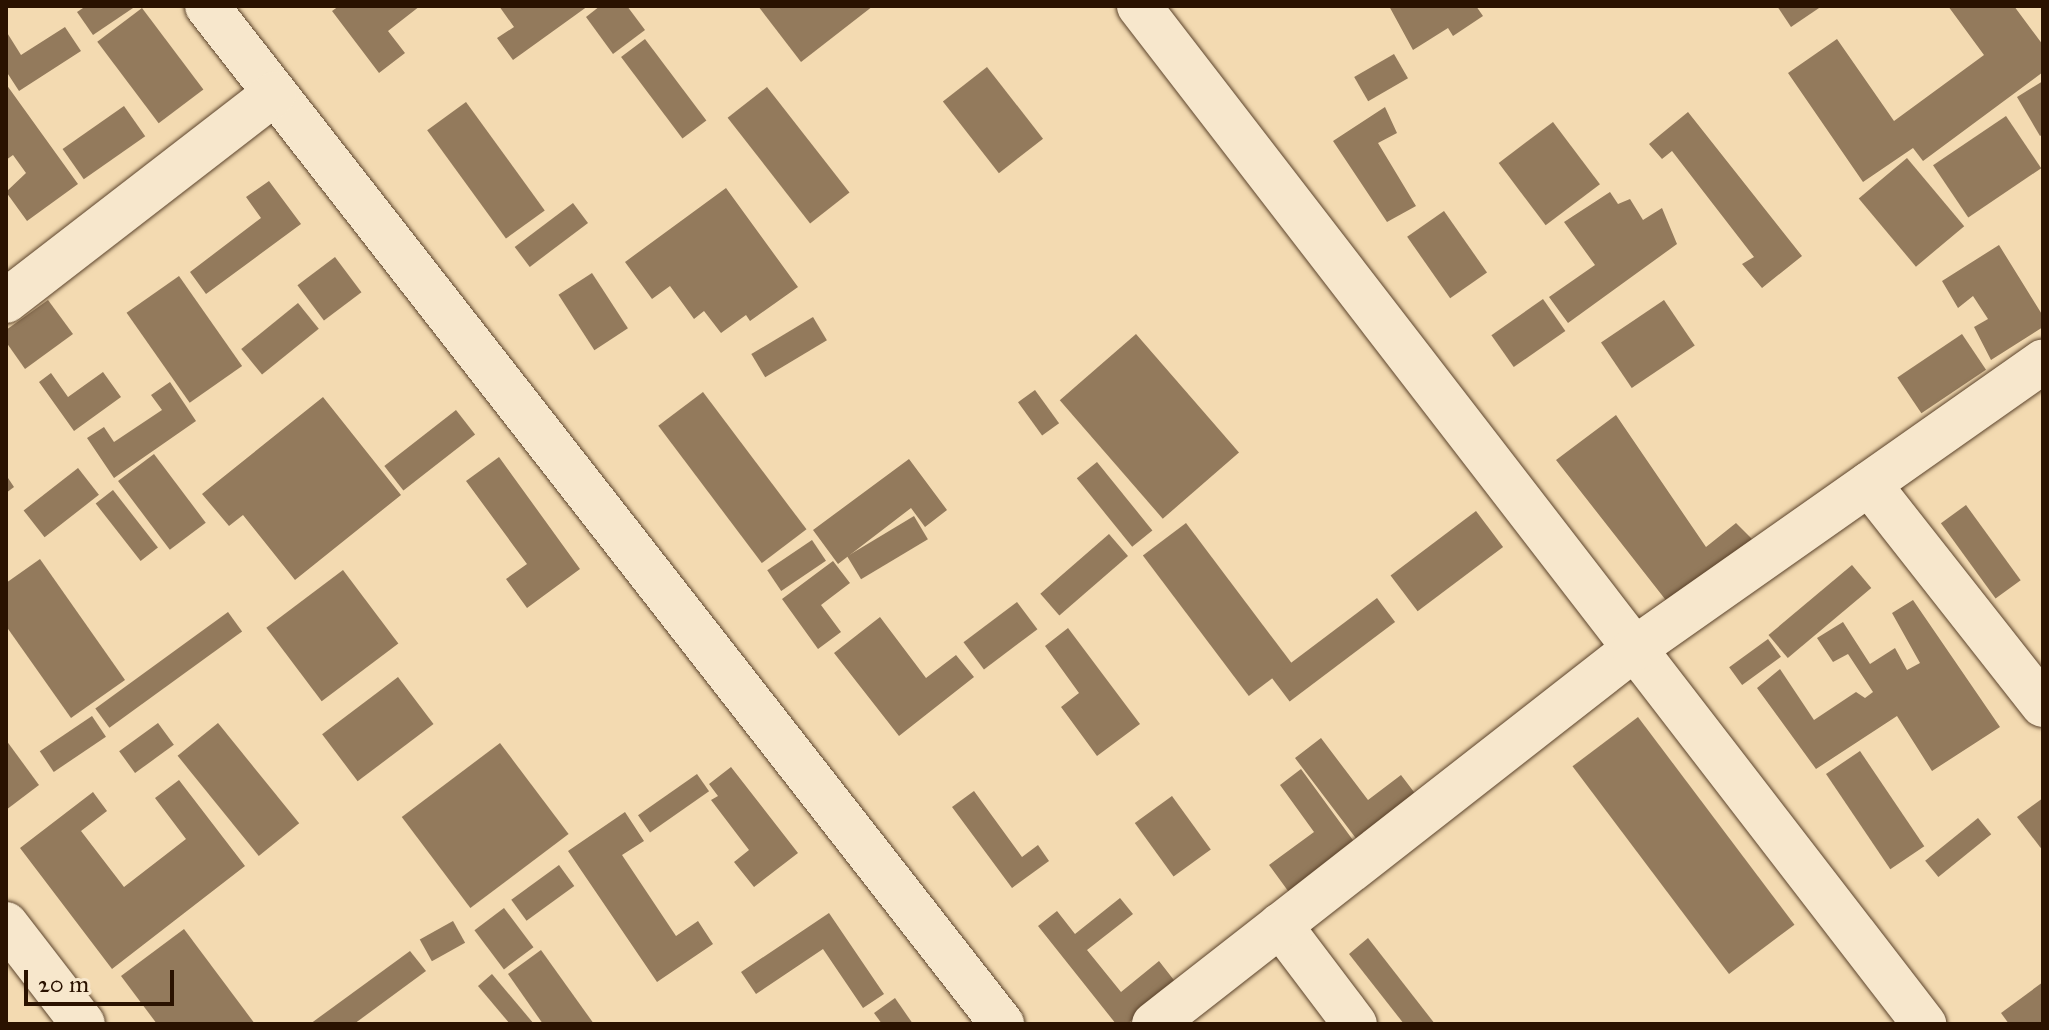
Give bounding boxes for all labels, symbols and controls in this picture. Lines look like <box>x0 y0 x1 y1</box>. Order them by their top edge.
scale bar <box>28 954 178 1004</box>
text: 20 m <box>38 969 89 999</box>

